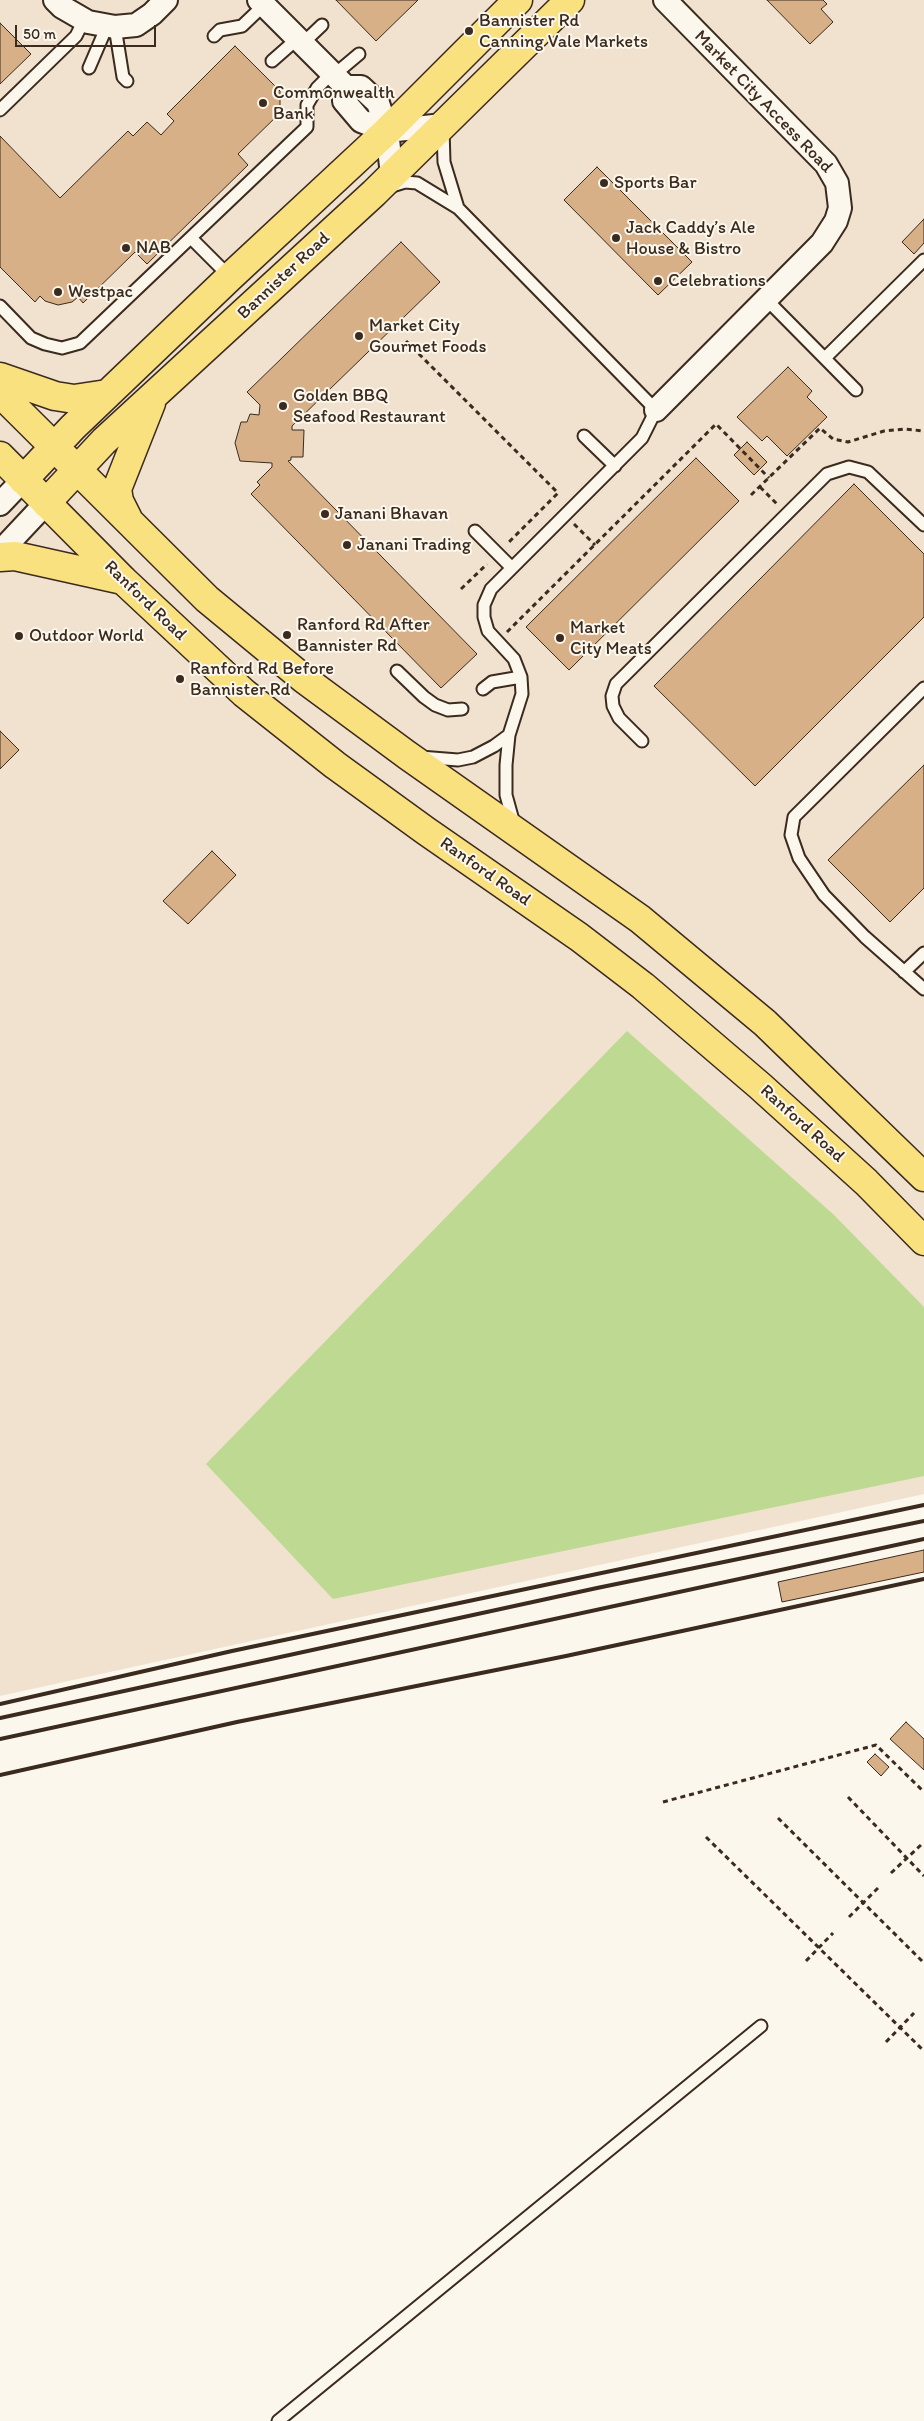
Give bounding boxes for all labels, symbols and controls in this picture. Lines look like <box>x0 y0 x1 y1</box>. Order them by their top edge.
place label: Bannister Rd Canning Vale Markets <box>479 10 648 52</box>
scale bar <box>18 15 159 47</box>
text: 50 m <box>23 25 56 43</box>
marker: Bannister Rd Canning Vale Markets <box>463 25 475 37</box>
street label: Market City Access Road <box>689 26 837 178</box>
place label: Commonwealth Bank <box>273 82 395 125</box>
marker: Commonwealth Bank <box>257 97 269 109</box>
place label: Sports Bar <box>614 172 697 194</box>
marker: Sports Bar <box>598 177 610 189</box>
place label: Jack Caddy’s Ale House & Bistro <box>626 217 755 260</box>
street label: Bannister Road <box>233 228 335 324</box>
marker: Jack Caddy’s Ale House & Bistro <box>610 232 622 244</box>
place label: NAB <box>136 237 171 259</box>
marker: NAB <box>120 242 132 254</box>
place label: Celebrations <box>668 270 766 292</box>
marker: Celebrations <box>652 275 664 287</box>
place label: Westpac <box>68 281 133 303</box>
marker: Westpac <box>52 286 64 298</box>
place label: Market City Gourmet Foods <box>369 315 487 358</box>
marker: Market City Gourmet Foods <box>353 330 365 342</box>
place label: Golden BBQ Seafood Restaurant <box>293 385 446 428</box>
marker: Golden BBQ Seafood Restaurant <box>277 400 289 412</box>
place label: Janani Bhavan <box>335 503 448 525</box>
marker: Janani Bhavan <box>319 508 331 520</box>
place label: Janani Trading <box>357 534 471 556</box>
marker: Janani Trading <box>341 539 353 551</box>
street label: Ranford Road <box>99 556 191 646</box>
place label: Ranford Rd After Bannister Rd <box>297 614 430 656</box>
place label: Market City Meats <box>570 617 652 660</box>
place label: Outdoor World <box>29 625 144 647</box>
marker: Ranford Rd After Bannister Rd <box>281 629 293 641</box>
marker: Outdoor World <box>13 630 25 642</box>
marker: Market City Meats <box>554 632 566 644</box>
place label: Ranford Rd Before Bannister Rd <box>190 658 334 701</box>
marker: Ranford Rd Before Bannister Rd <box>174 673 186 685</box>
street label: Ranford Road <box>435 833 535 911</box>
street label: Ranford Road <box>755 1080 849 1168</box>

